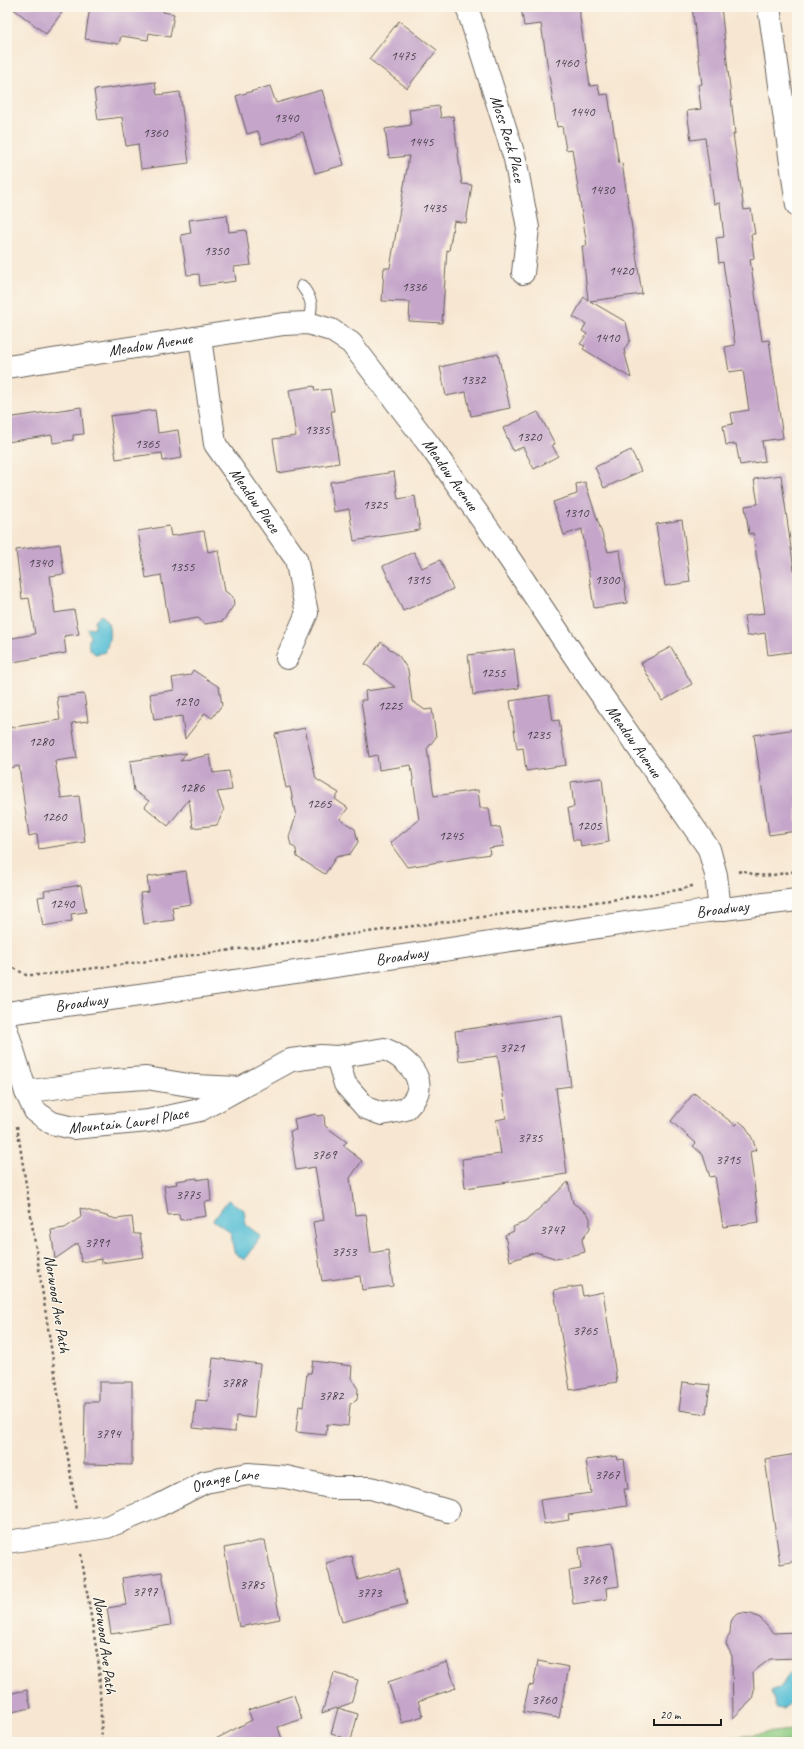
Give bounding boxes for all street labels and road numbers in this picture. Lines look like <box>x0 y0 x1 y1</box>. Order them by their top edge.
street label: Moss Rock Place <box>486 93 529 185</box>
street label: Meadow Avenue <box>107 328 195 361</box>
street label: Meadow Avenue <box>418 434 484 516</box>
street label: Meadow Place <box>225 464 286 538</box>
street label: Meadow Avenue <box>602 701 667 783</box>
street label: Broadway <box>695 896 751 922</box>
street label: Broadway <box>374 942 431 970</box>
street label: Broadway <box>54 989 110 1016</box>
street label: Mountain Laurel Place <box>68 1102 192 1138</box>
street label: Norwood Ave Path <box>39 1254 75 1355</box>
street label: Orange Lane <box>188 1464 261 1497</box>
street label: Norwood Ave Path <box>89 1595 121 1696</box>

